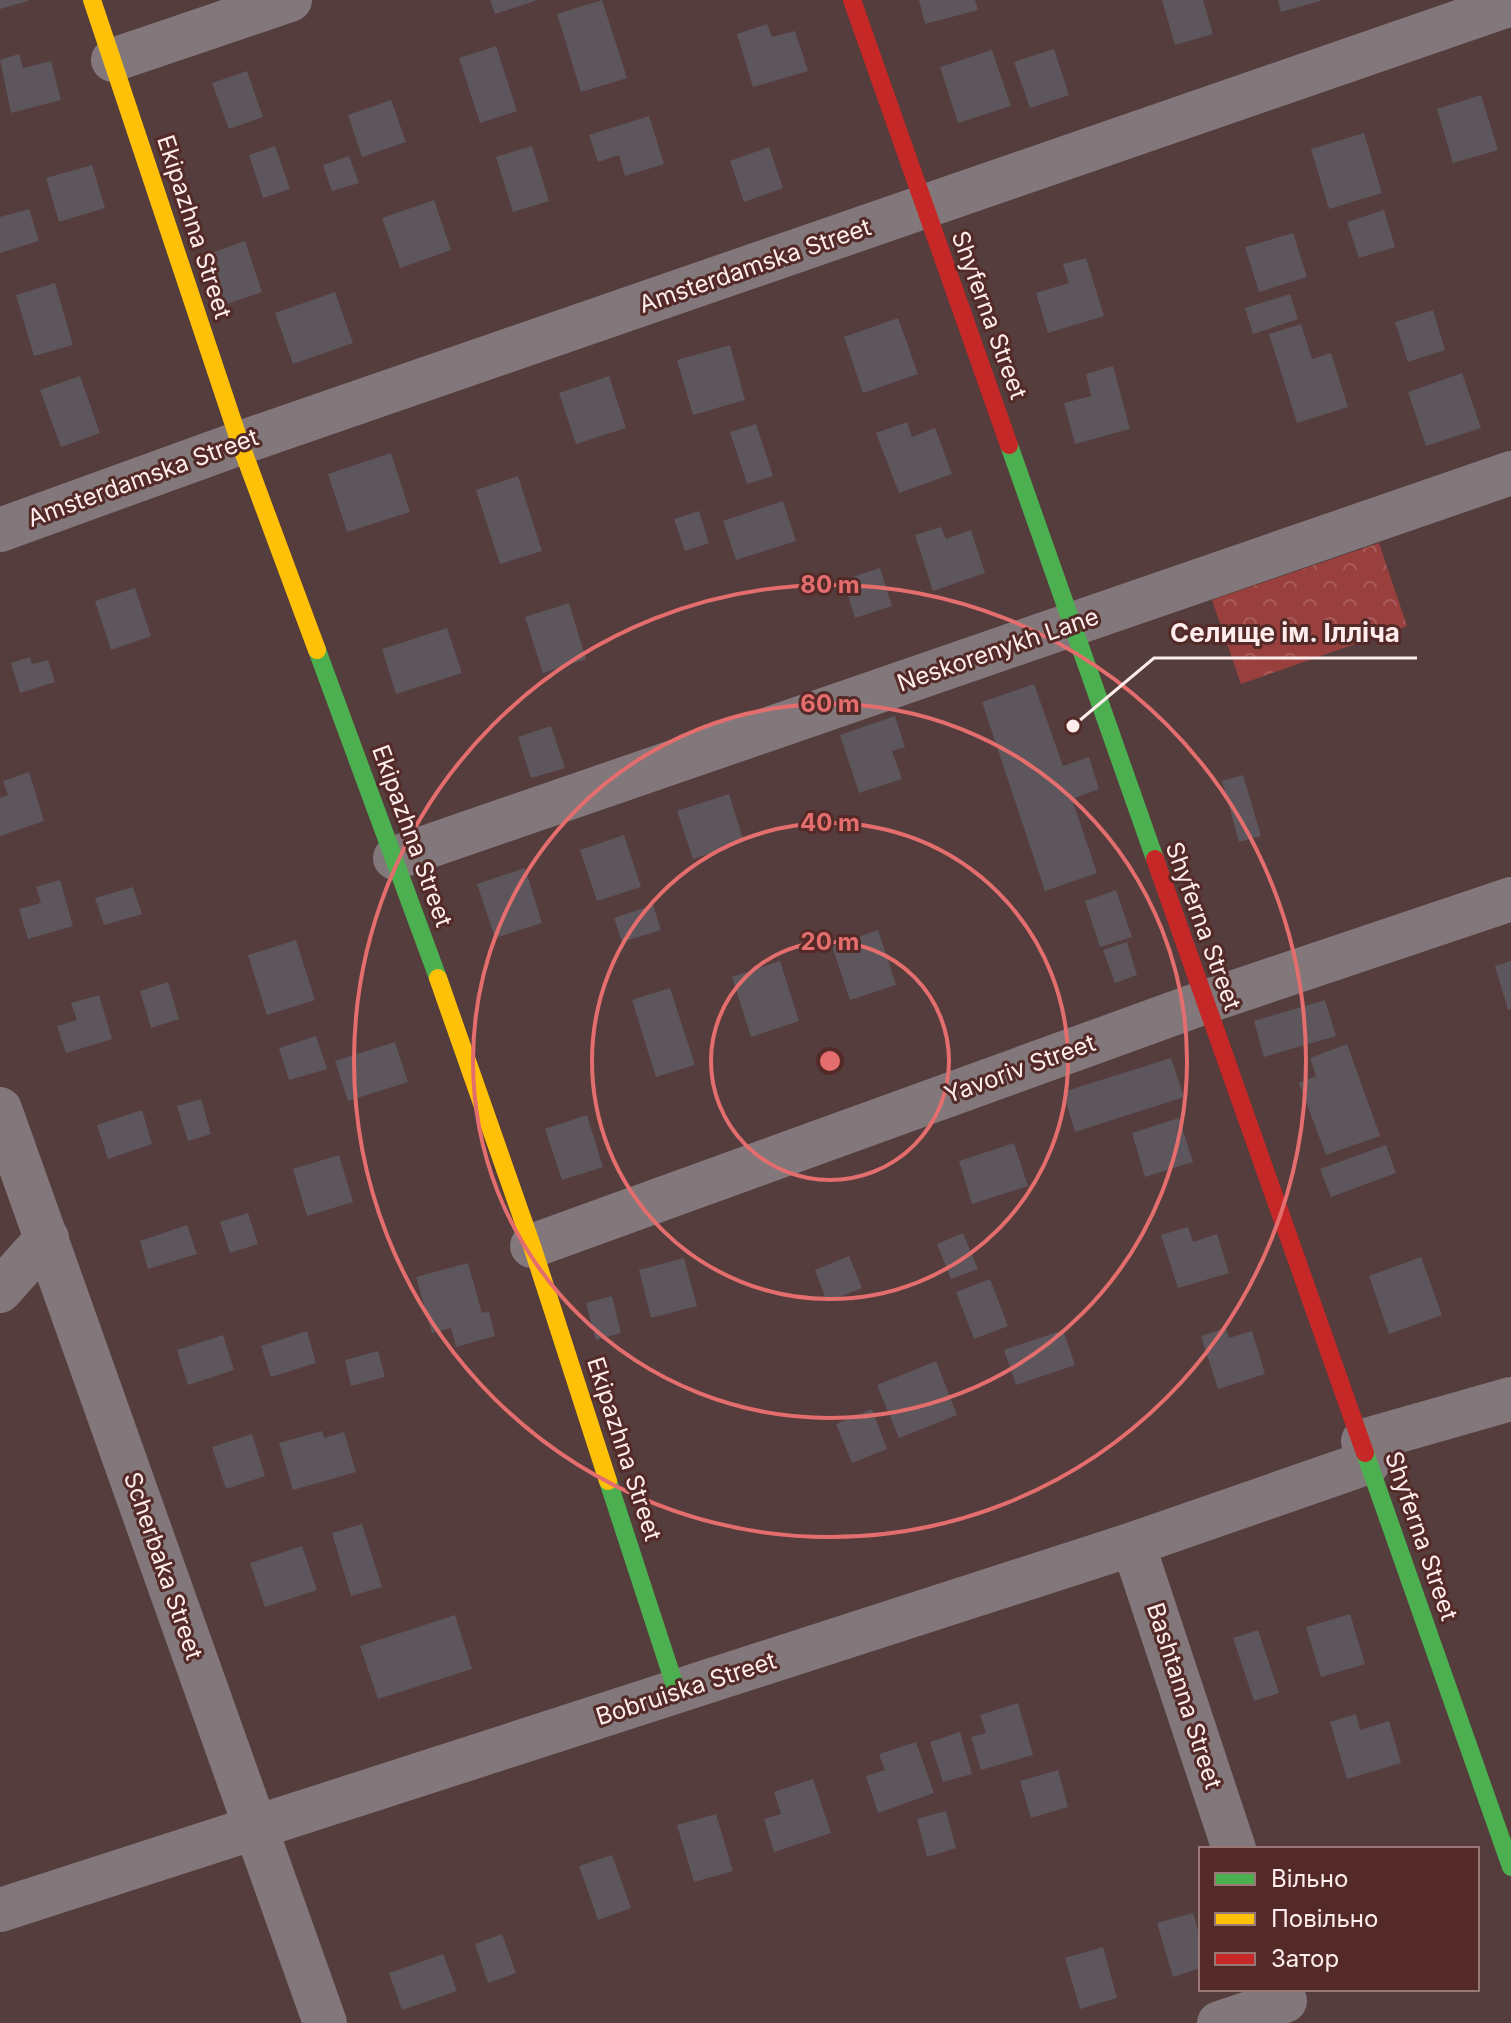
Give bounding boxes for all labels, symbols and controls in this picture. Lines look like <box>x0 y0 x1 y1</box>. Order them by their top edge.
street label: Ekipazhna Street <box>151 131 238 322</box>
street label: Amsterdamska Street <box>635 212 875 319</box>
street label: Shyferna Street <box>946 227 1033 403</box>
street label: Amsterdamska Street <box>23 422 262 533</box>
text: 80 m <box>800 570 860 599</box>
street label: Neskorenykh Lane <box>893 601 1102 698</box>
callout: Селище ім. Ілліча <box>1154 608 1417 658</box>
text: Селище ім. Ілліча <box>1170 617 1400 648</box>
text: 60 m <box>800 689 860 718</box>
street label: Ekipazhna Street <box>366 741 459 931</box>
text: 40 m <box>800 808 860 837</box>
street label: Shyferna Street <box>1160 838 1247 1014</box>
text: 20 m <box>801 927 859 956</box>
street label: Yavoriv Street <box>940 1028 1099 1109</box>
centre of rings <box>816 1047 844 1075</box>
street label: Ekipazhna Street <box>581 1353 668 1544</box>
street label: Shyferna Street <box>1379 1448 1464 1624</box>
street label: Scherbaka Street <box>118 1468 209 1663</box>
street label: Bashtanna Street <box>1141 1599 1228 1793</box>
street label: Bobruiska Street <box>592 1646 780 1731</box>
legend <box>1199 1847 1479 1991</box>
text: Вільно <box>1271 1864 1348 1893</box>
text: Повільно <box>1271 1904 1378 1933</box>
text: Затор <box>1271 1944 1339 1973</box>

